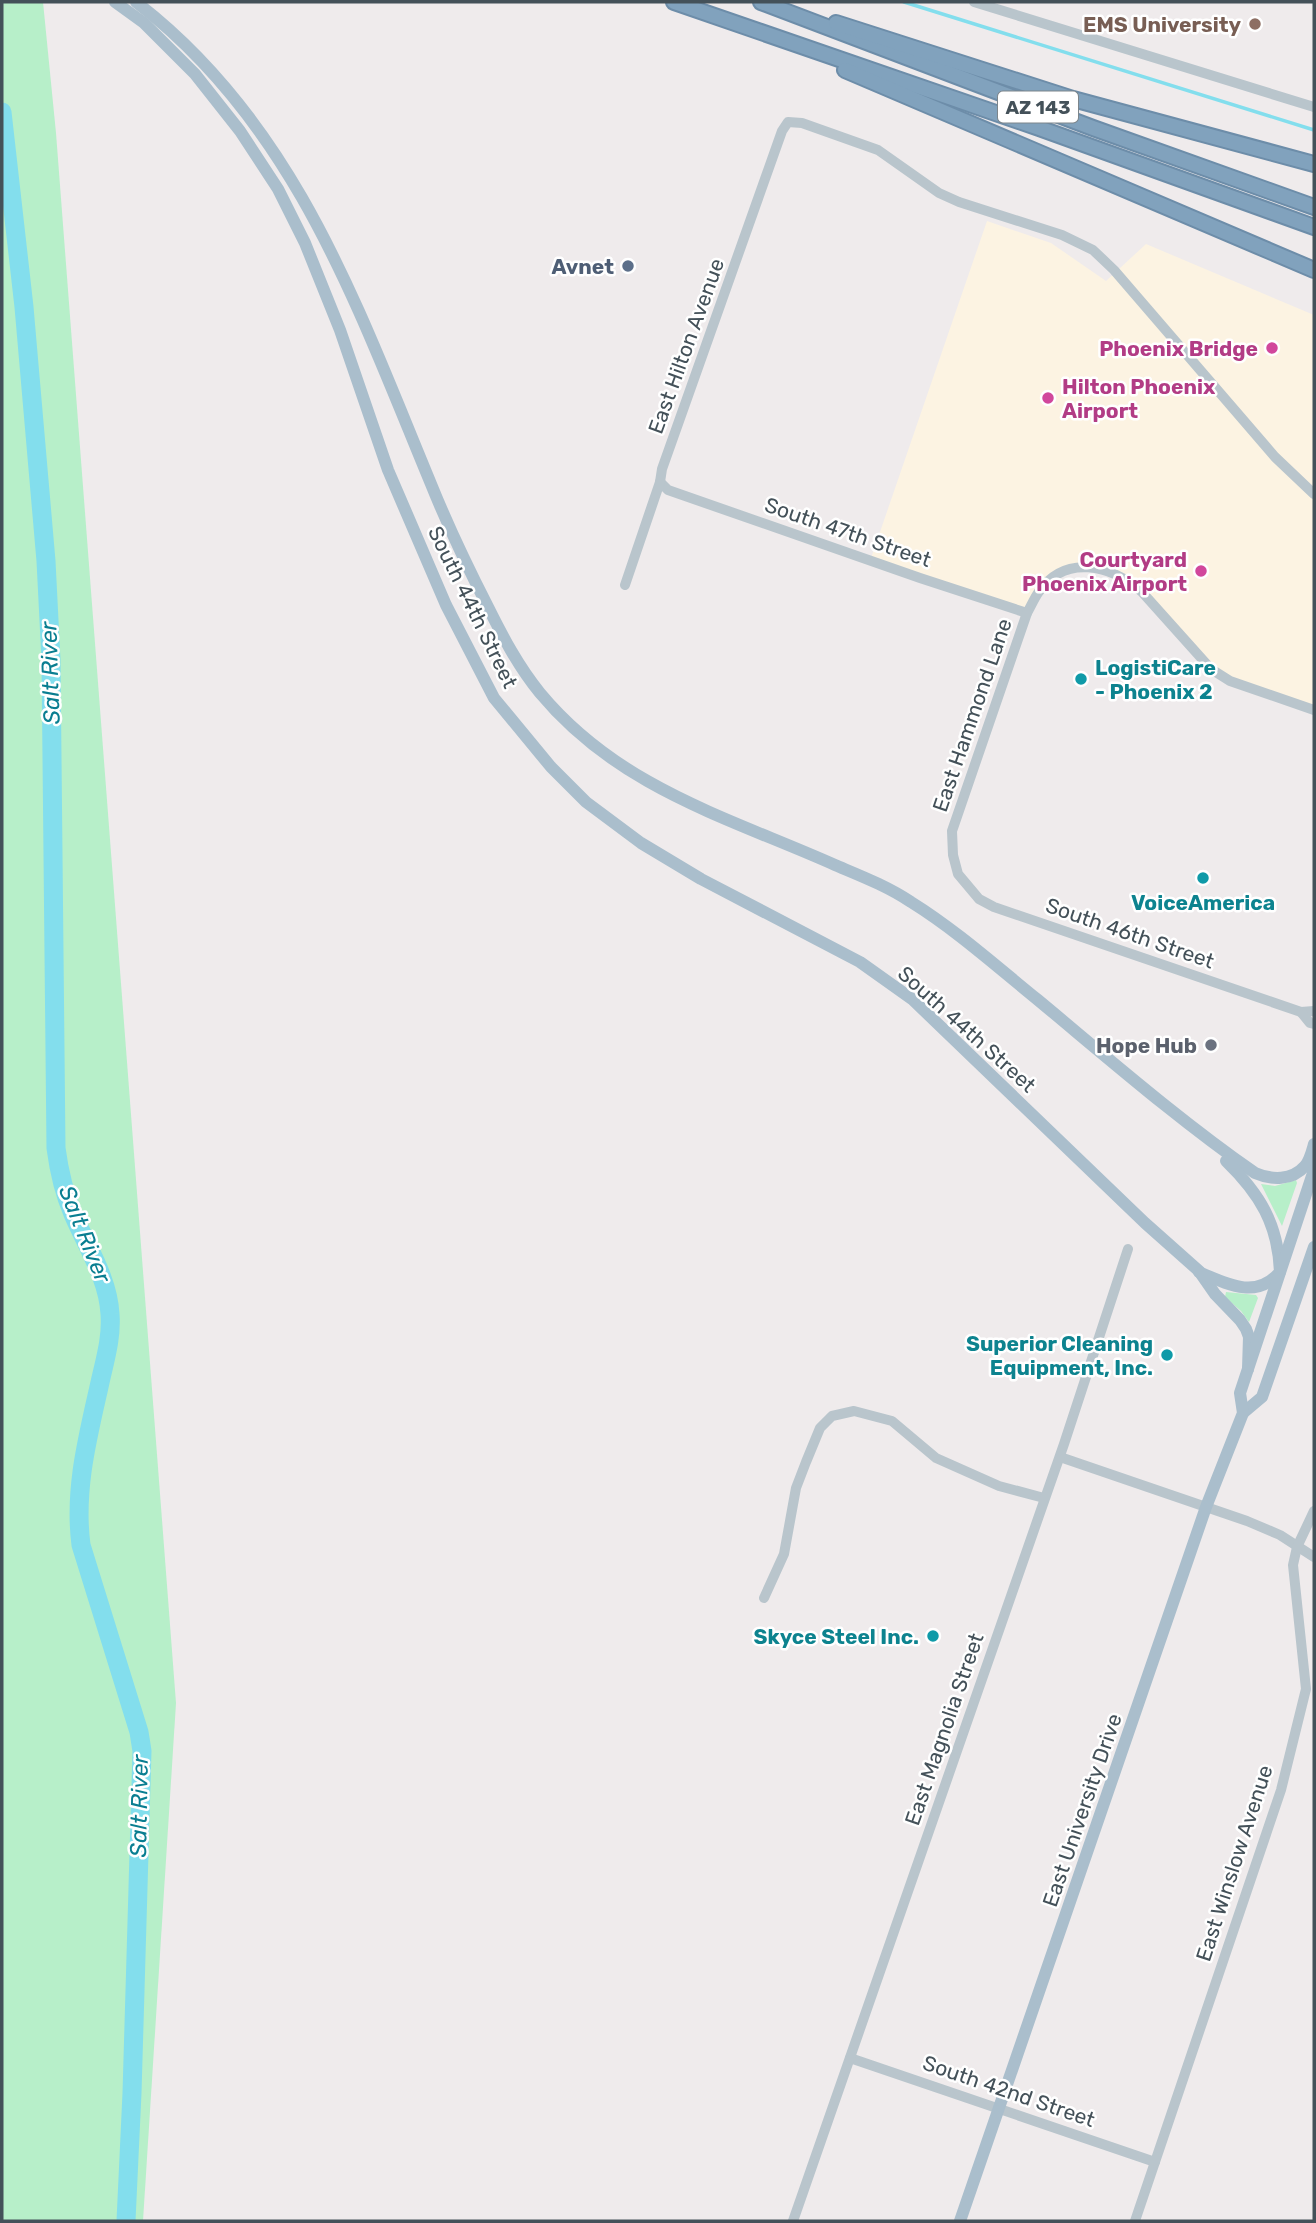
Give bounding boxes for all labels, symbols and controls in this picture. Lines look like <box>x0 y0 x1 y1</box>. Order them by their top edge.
place label: EMS University <box>1083 12 1241 37</box>
marker: EMS University <box>1247 16 1263 32</box>
road number: AZ 143 <box>998 92 1078 122</box>
place label: Avnet <box>552 254 614 279</box>
street label: East Hilton Avenue <box>643 255 729 437</box>
marker: Avnet <box>620 258 636 274</box>
place label: Phoenix Bridge <box>1099 336 1258 361</box>
marker: Phoenix Bridge <box>1264 340 1280 356</box>
place label: Hilton Phoenix Airport <box>1062 374 1216 423</box>
marker: Hilton Phoenix Airport <box>1040 390 1056 406</box>
street label: South 47th Street <box>762 492 934 572</box>
street label: South 44th Street <box>423 522 523 692</box>
place label: Courtyard Phoenix Airport <box>1022 547 1187 596</box>
marker: Courtyard Phoenix Airport <box>1193 563 1209 579</box>
street label: East Hammond Lane <box>927 615 1017 815</box>
water label: Salt River <box>34 620 66 725</box>
place label: LogistiCare - Phoenix 2 <box>1095 655 1216 704</box>
marker: LogistiCare - Phoenix 2 <box>1073 671 1089 687</box>
marker: VoiceAmerica <box>1195 870 1211 886</box>
place label: VoiceAmerica <box>1131 890 1275 915</box>
street label: South 46th Street <box>1043 892 1217 974</box>
street label: South 44th Street <box>893 961 1041 1097</box>
place label: Hope Hub <box>1096 1033 1197 1058</box>
marker: Hope Hub <box>1203 1037 1219 1053</box>
water label: Salt River <box>53 1181 118 1288</box>
place label: Superior Cleaning Equipment, Inc. <box>966 1331 1153 1380</box>
marker: Superior Cleaning Equipment, Inc. <box>1159 1347 1175 1363</box>
place label: Skyce Steel Inc. <box>754 1624 919 1649</box>
marker: Skyce Steel Inc. <box>925 1628 941 1644</box>
street label: East Magnolia Street <box>899 1630 989 1828</box>
street label: East University Drive <box>1037 1710 1127 1910</box>
water label: Salt River <box>124 1753 154 1857</box>
street label: East Winslow Avenue <box>1190 1762 1278 1964</box>
street label: South 42nd Street <box>920 2050 1098 2132</box>

